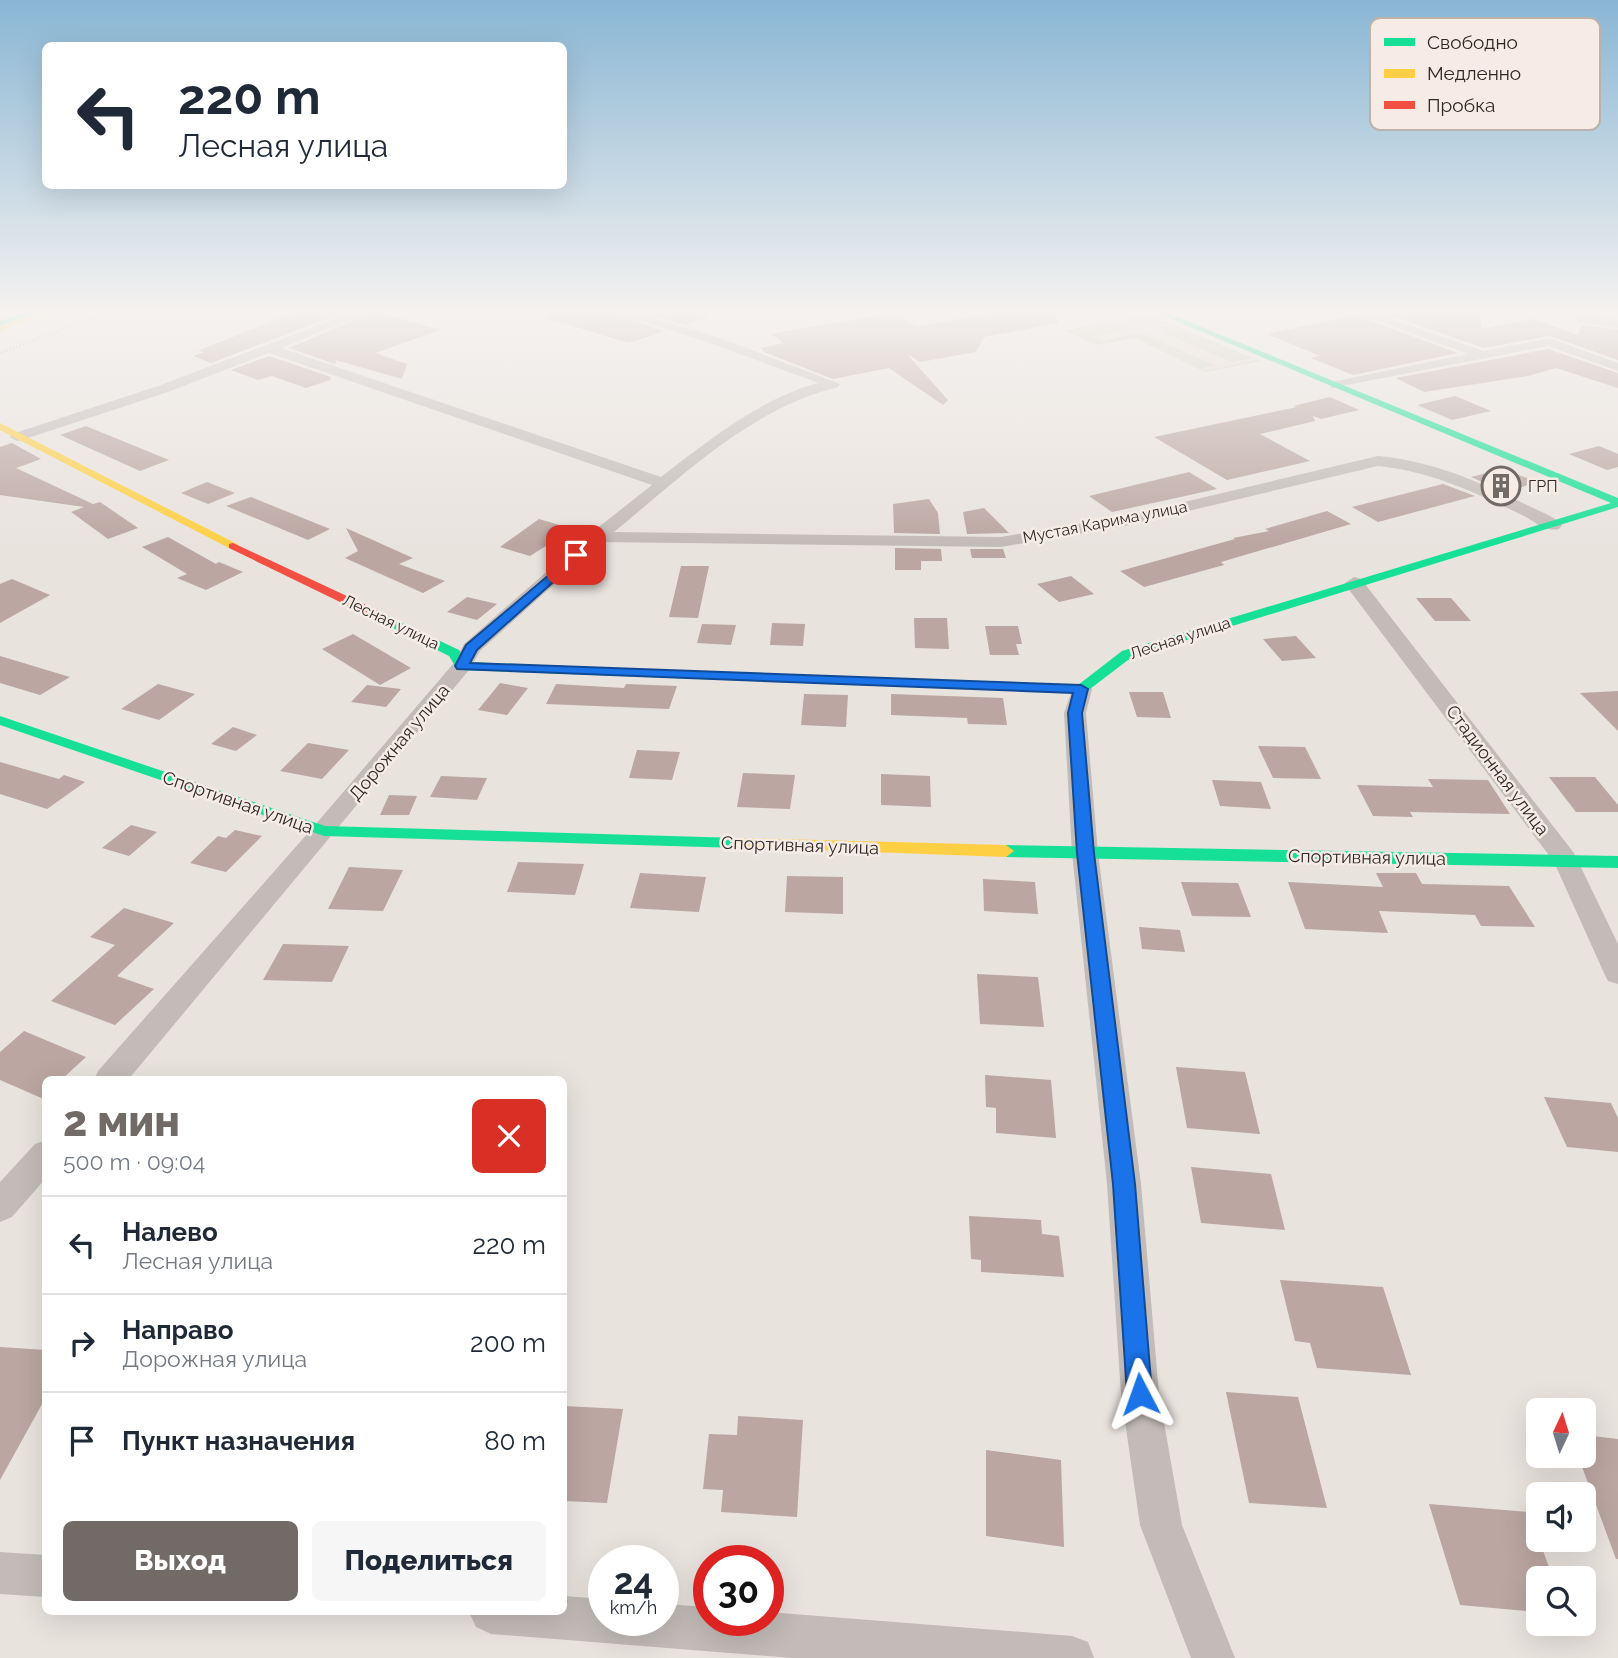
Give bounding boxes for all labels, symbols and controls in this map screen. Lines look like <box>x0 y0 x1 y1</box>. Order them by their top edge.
legend <box>1370 18 1600 130</box>
text: Свободно <box>1427 31 1518 53</box>
text: Медленно <box>1427 62 1521 84</box>
text: 220 m <box>178 68 321 125</box>
icon: left <box>63 70 154 161</box>
text: Пробка <box>1427 94 1495 116</box>
text: Лесная улица <box>178 127 388 164</box>
building icon: ГРП <box>1480 465 1522 507</box>
place label: ГРП <box>1528 477 1558 496</box>
street label: Мустая Карима улица <box>1021 497 1189 547</box>
pin <box>546 525 606 585</box>
icon: arrive <box>557 536 595 574</box>
street label: Лесная улица <box>340 590 442 654</box>
street label: Лесная улица <box>1127 613 1233 663</box>
street label: Дорожная улица <box>344 680 454 804</box>
street label: Стадионная улица <box>1442 701 1554 839</box>
street label: Спортивная улица <box>160 766 316 838</box>
street label: Спортивная улица <box>721 832 879 858</box>
street label: Спортивная улица <box>1288 845 1446 869</box>
text: 2 мин <box>63 1097 180 1146</box>
button: close <box>472 1099 546 1173</box>
text: 500 m · 09:04 <box>63 1148 205 1175</box>
text: Налево <box>122 1217 218 1247</box>
icon: left <box>63 1226 101 1264</box>
text: 220 m <box>472 1230 546 1260</box>
text: Лесная улица <box>122 1247 273 1274</box>
text: Направо <box>122 1315 233 1345</box>
icon: right <box>63 1324 101 1362</box>
text: 200 m <box>470 1328 546 1358</box>
text: Дорожная улица <box>122 1345 307 1372</box>
position arrow <box>1103 1357 1177 1431</box>
north arrow <box>1526 1398 1596 1468</box>
map controls <box>1526 1398 1596 1636</box>
icon: arrive <box>63 1422 101 1460</box>
text: Пункт назначения <box>122 1426 355 1456</box>
text: 80 m <box>484 1426 546 1456</box>
button: sound <box>1526 1482 1596 1552</box>
button: Выход <box>63 1521 298 1601</box>
button: Поделиться <box>312 1521 546 1601</box>
speed limit sign: 30 <box>693 1545 784 1636</box>
text: 24 <box>614 1561 653 1602</box>
button: search <box>1526 1566 1596 1636</box>
text: km/h <box>610 1597 657 1618</box>

